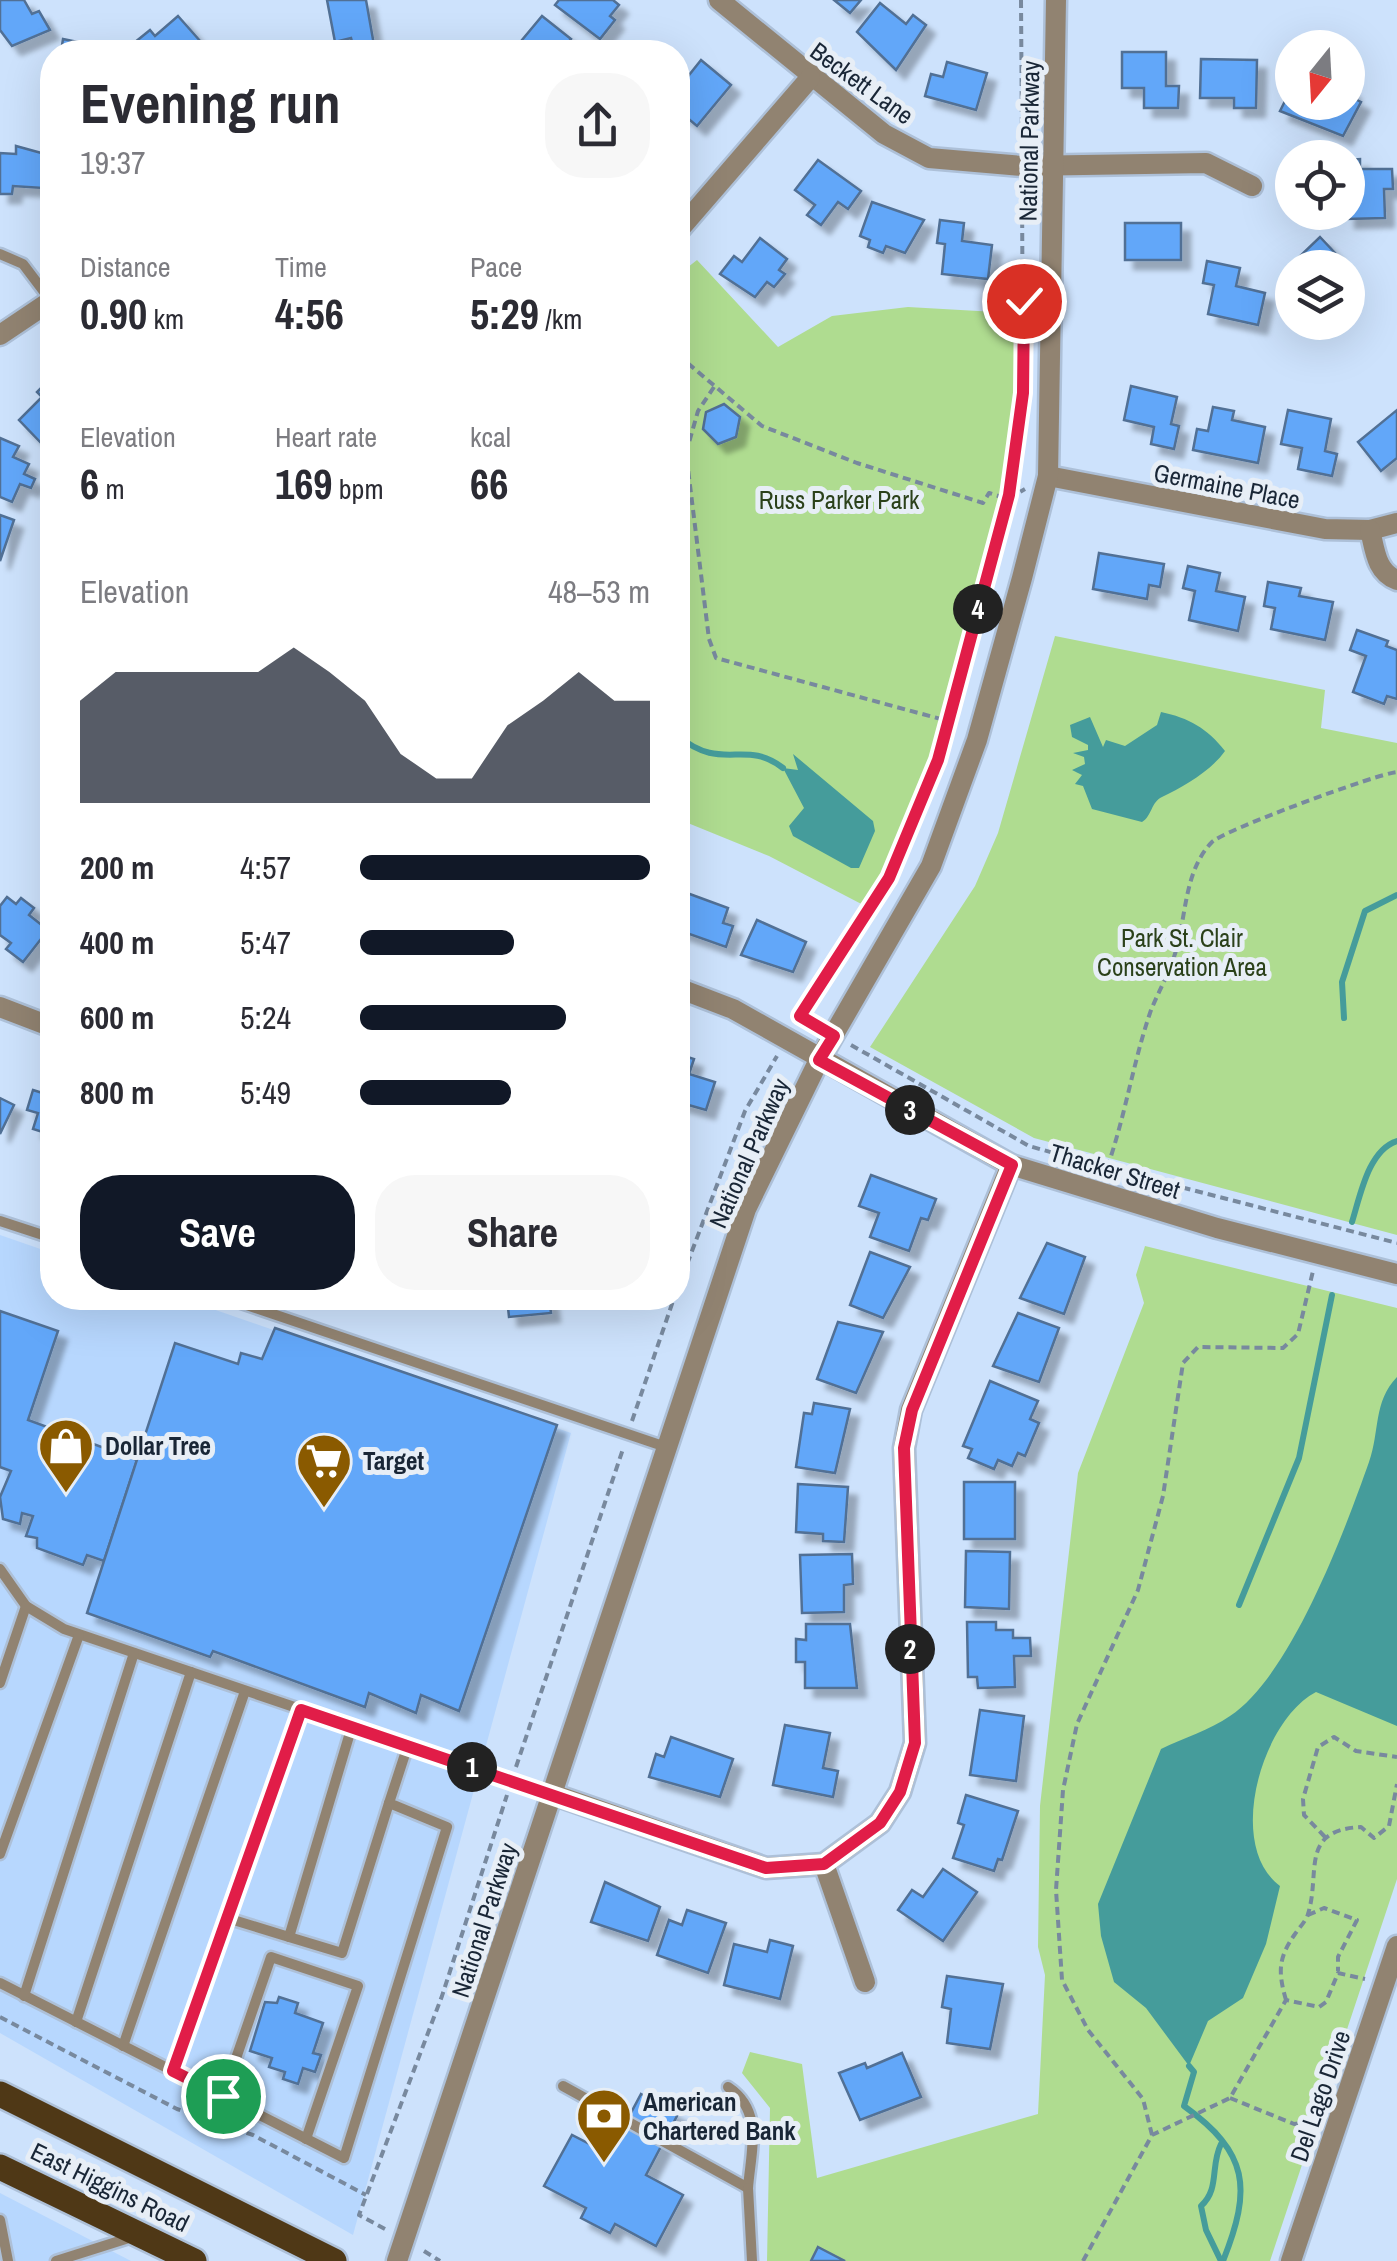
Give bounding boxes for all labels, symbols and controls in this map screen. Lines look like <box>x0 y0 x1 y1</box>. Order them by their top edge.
north arrow <box>1275 30 1365 120</box>
map controls <box>1275 30 1365 340</box>
street label: Beckett Lane <box>804 34 920 132</box>
street label: National Parkway <box>1011 60 1047 222</box>
text: Evening run <box>80 66 341 140</box>
button: share <box>545 73 650 178</box>
button: locate <box>1275 140 1365 230</box>
text: 19:37 <box>80 141 146 184</box>
text: Distance <box>80 248 171 286</box>
text: Time <box>275 248 327 286</box>
text: Pace <box>470 248 522 286</box>
button: layers <box>1275 250 1365 340</box>
pin <box>982 259 1067 344</box>
icon: check <box>997 274 1052 329</box>
text: 0.90 <box>80 286 147 342</box>
text: 4:56 <box>275 286 344 342</box>
text: 5:29 <box>470 286 539 342</box>
text: km <box>147 300 184 338</box>
text: /km <box>539 300 582 338</box>
text: Elevation <box>80 418 176 456</box>
text: Heart rate <box>275 418 377 456</box>
text: kcal <box>470 418 511 456</box>
street label: Germaine Place <box>1151 455 1303 517</box>
text: 6 <box>80 456 99 512</box>
text: 169 <box>275 456 332 512</box>
text: 66 <box>470 456 508 512</box>
text: m <box>99 470 125 508</box>
text: bpm <box>332 470 384 508</box>
park label: Russ Parker Park <box>759 483 920 517</box>
text: Elevation <box>80 570 189 613</box>
text: 48–53 m <box>548 570 650 613</box>
pin: 4 <box>953 584 1003 634</box>
text: 4 <box>972 590 984 628</box>
text: 200 m <box>80 846 154 889</box>
text: 4:57 <box>240 846 291 889</box>
text: 400 m <box>80 921 154 964</box>
text: 5:47 <box>240 921 291 964</box>
park label: Park St. Clair Conservation Area <box>1097 921 1267 984</box>
text: 600 m <box>80 996 154 1039</box>
text: 5:24 <box>240 996 291 1039</box>
text: 800 m <box>80 1071 154 1114</box>
text: 5:49 <box>240 1071 291 1114</box>
street label: National Parkway <box>701 1072 798 1233</box>
pin: 3 <box>885 1085 935 1135</box>
text: 3 <box>904 1091 916 1129</box>
street label: Thacker Street <box>1046 1135 1185 1207</box>
button: Save <box>80 1175 355 1290</box>
button: Share <box>375 1175 650 1290</box>
shop icon: Dollar Tree <box>36 1416 96 1495</box>
place label: Dollar Tree <box>105 1429 211 1463</box>
supermarket icon: Target <box>294 1431 354 1510</box>
place label: Target <box>363 1444 424 1478</box>
pin: 2 <box>885 1624 935 1674</box>
text: 2 <box>904 1630 916 1668</box>
pin: 1 <box>447 1742 497 1792</box>
text: 1 <box>466 1748 478 1786</box>
street label: National Parkway <box>443 1838 525 2002</box>
street label: Del Lago Drive <box>1282 2026 1358 2166</box>
pin <box>181 2054 266 2139</box>
icon: arrive <box>196 2069 251 2124</box>
place label: American Chartered Bank <box>643 2085 796 2148</box>
bank icon: American Chartered Bank <box>574 2086 634 2165</box>
street label: East Higgins Road <box>25 2134 195 2240</box>

